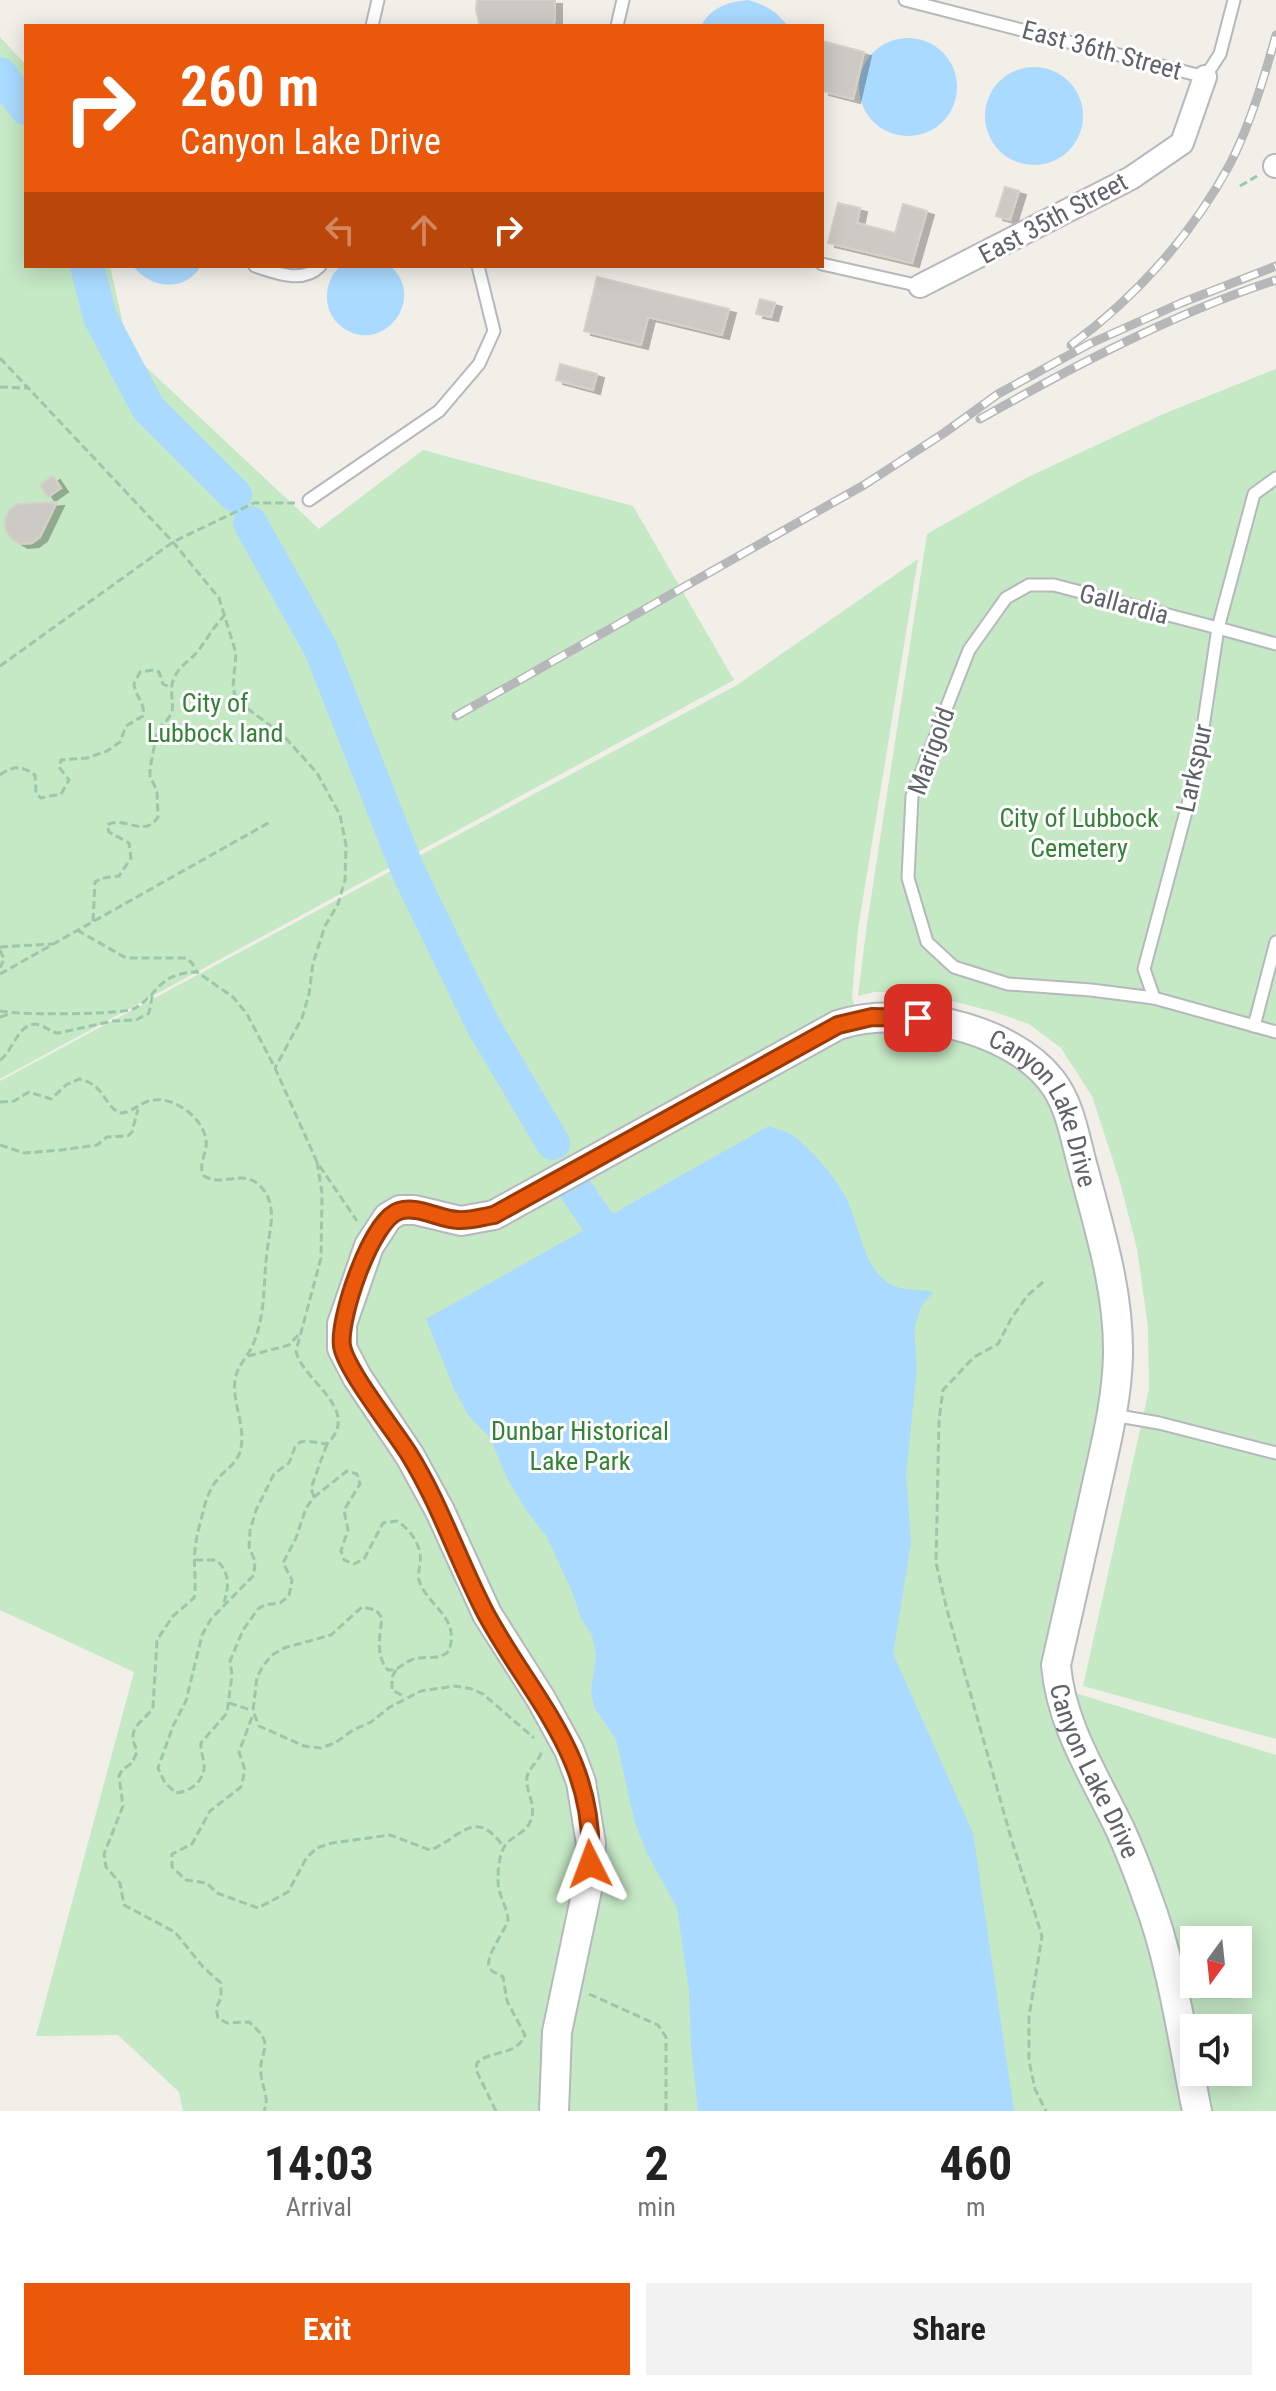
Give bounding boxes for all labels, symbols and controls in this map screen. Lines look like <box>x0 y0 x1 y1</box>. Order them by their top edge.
street label: East 36th Street <box>1019 14 1185 86</box>
text: 260 m <box>180 54 319 120</box>
icon: right <box>48 56 152 160</box>
text: Canyon Lake Drive <box>180 121 441 163</box>
street label: East 35th Street <box>974 166 1132 270</box>
icon: left <box>318 208 362 252</box>
icon: ahead <box>402 208 446 252</box>
icon: right <box>486 208 530 252</box>
street label: Gallardia <box>1076 578 1172 630</box>
park label: City of Lubbock land <box>147 688 283 748</box>
street label: Marigold <box>901 703 961 799</box>
street label: Larkspur <box>1170 721 1218 815</box>
park label: City of Lubbock Cemetery <box>999 803 1159 863</box>
pin <box>884 984 952 1052</box>
icon: arrive <box>896 996 940 1040</box>
street label: Canyon Lake Drive <box>984 1023 1103 1190</box>
park label: Dunbar Historical Lake Park <box>491 1416 669 1476</box>
street label: Canyon Lake Drive <box>1044 1681 1146 1863</box>
position arrow <box>548 1822 632 1906</box>
north arrow <box>1180 1926 1252 1998</box>
map controls <box>1180 1926 1252 2086</box>
button: sound <box>1180 2014 1252 2086</box>
text: 14:03 <box>264 2135 374 2192</box>
text: 2 <box>645 2135 669 2192</box>
text: 460 <box>939 2135 1012 2192</box>
text: Arrival <box>286 2192 352 2222</box>
text: min <box>638 2192 676 2222</box>
text: m <box>966 2192 986 2222</box>
button: Exit <box>24 2283 630 2375</box>
button: Share <box>646 2283 1252 2375</box>

